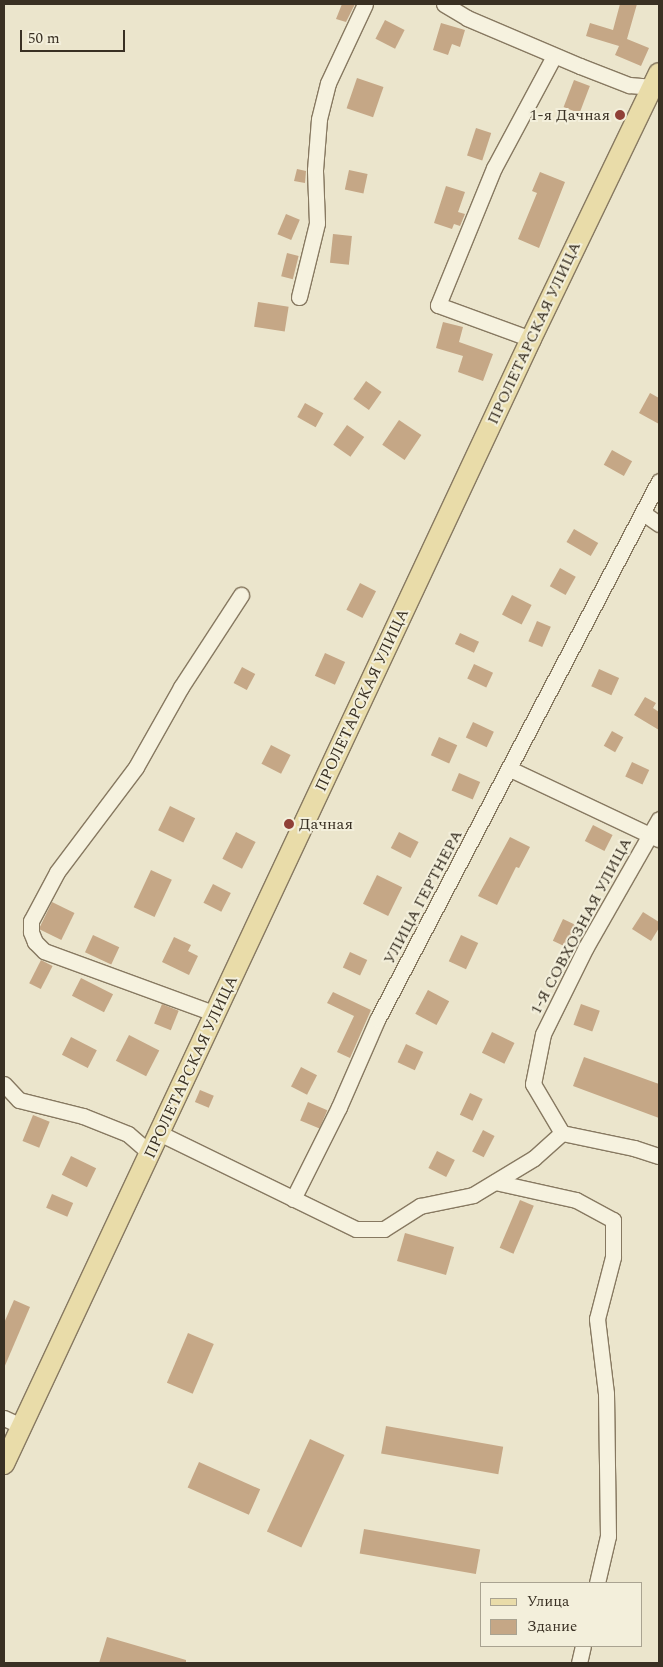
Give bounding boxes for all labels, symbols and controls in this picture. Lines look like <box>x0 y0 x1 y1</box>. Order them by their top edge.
scale bar <box>22 20 128 52</box>
text: 50 m <box>28 27 60 50</box>
place label: 1-я Дачная <box>529 105 610 125</box>
marker: 1-я Дачная <box>614 109 626 121</box>
street label: ПРОЛЕТАРСКАЯ УЛИЦА <box>483 239 585 427</box>
street label: ПРОЛЕТАРСКАЯ УЛИЦА <box>311 606 413 794</box>
place label: Дачная <box>299 814 353 834</box>
marker: Дачная <box>283 818 295 830</box>
street label: УЛИЦА ГЕРТНЕРА <box>379 827 467 967</box>
street label: 1-Я СОВХОЗНАЯ УЛИЦА <box>526 834 636 1018</box>
street label: ПРОЛЕТАРСКАЯ УЛИЦА <box>140 973 242 1161</box>
legend <box>480 1582 643 1647</box>
text: Улица <box>527 1590 569 1613</box>
text: Здание <box>527 1615 577 1638</box>

